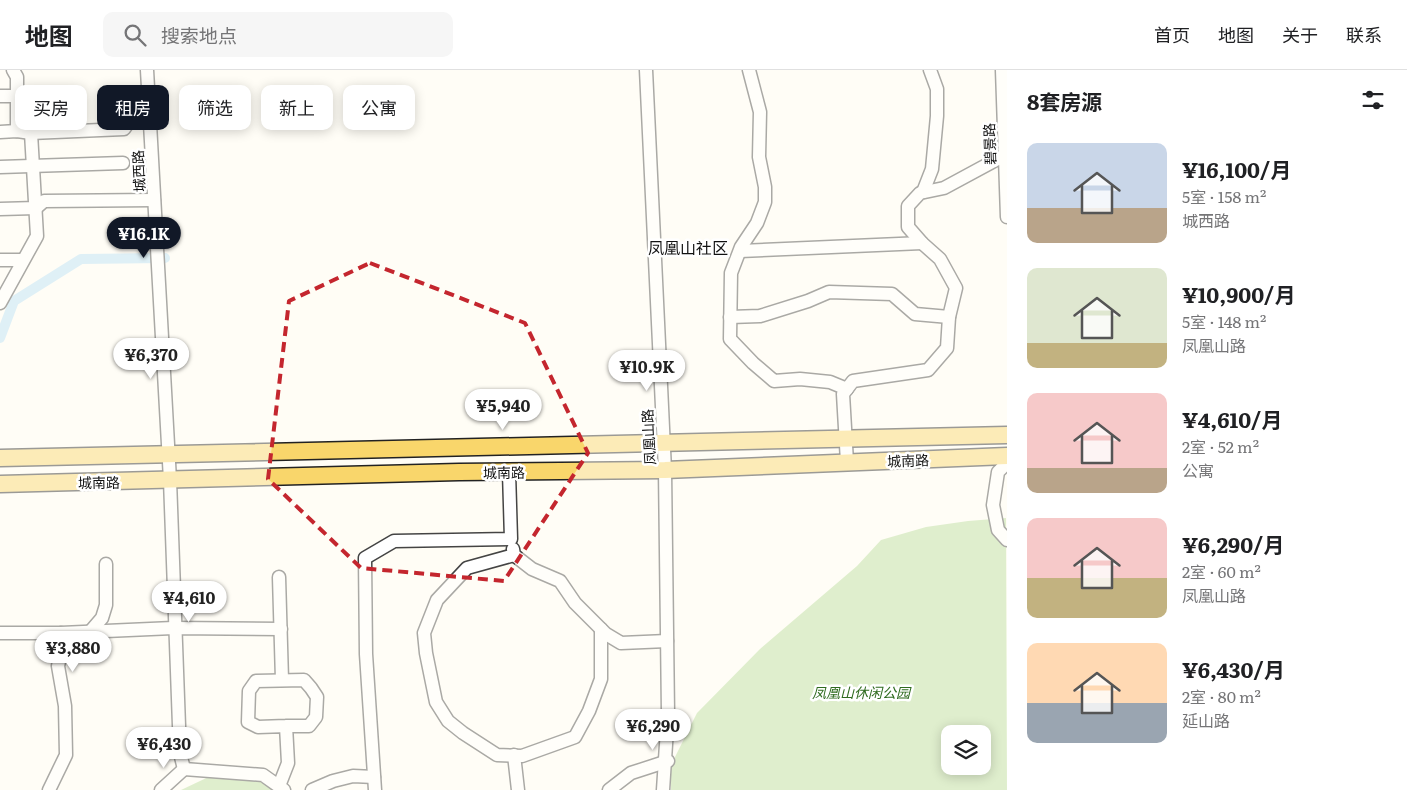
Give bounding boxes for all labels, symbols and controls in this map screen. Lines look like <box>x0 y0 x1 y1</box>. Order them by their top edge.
search box <box>103 12 453 57</box>
text: 地图 <box>25 17 73 52</box>
icon: search <box>121 21 149 49</box>
text: 搜索地点 <box>161 21 237 49</box>
text: 首页 <box>1154 21 1190 48</box>
text: 地图 <box>1218 21 1254 48</box>
text: 关于 <box>1282 21 1318 48</box>
text: 联系 <box>1346 21 1382 48</box>
chip: 买房 <box>15 85 87 130</box>
chip: 租房 <box>97 85 169 130</box>
chip: 筛选 <box>179 85 251 130</box>
chip: 新上 <box>261 85 333 130</box>
chip: 公寓 <box>343 85 415 130</box>
text: 8套房源 <box>1027 85 1102 116</box>
icon: filters <box>1359 86 1387 114</box>
street label: 碧景路 <box>978 123 1000 165</box>
street label: 城西路 <box>127 150 149 192</box>
text: ¥16,100/月 <box>1182 153 1291 184</box>
icon: home <box>1067 163 1127 223</box>
text: 5室 · 158 m² <box>1182 184 1266 208</box>
text: 城西路 <box>1182 208 1230 232</box>
pin: ¥16.1K <box>103 216 185 259</box>
text: ¥16.1K <box>118 221 170 245</box>
district label: 凤凰山社区 <box>648 235 728 259</box>
text: ¥10,900/月 <box>1182 278 1295 309</box>
icon: home <box>1067 288 1127 348</box>
text: 5室 · 148 m² <box>1182 309 1266 333</box>
text: 凤凰山路 <box>1182 333 1246 357</box>
pin: ¥6,370 <box>110 338 192 380</box>
text: ¥6,370 <box>124 342 178 366</box>
pin: ¥10.9K <box>606 350 688 392</box>
text: ¥10.9K <box>619 354 675 378</box>
pin: ¥5,940 <box>462 388 544 431</box>
text: ¥5,940 <box>476 393 530 417</box>
text: ¥4,610/月 <box>1182 403 1282 434</box>
street label: 凤凰山路 <box>637 409 659 465</box>
icon: home <box>1067 413 1127 473</box>
text: 2室 · 52 m² <box>1182 434 1259 458</box>
street label: 城南路 <box>887 449 929 471</box>
text: 公寓 <box>1182 458 1214 482</box>
street label: 城南路 <box>483 462 525 482</box>
street label: 城南路 <box>78 472 120 492</box>
text: ¥6,290/月 <box>1182 528 1284 559</box>
icon: home <box>1067 538 1127 598</box>
text: 2室 · 60 m² <box>1182 559 1261 583</box>
pin: ¥4,610 <box>148 580 230 623</box>
text: 凤凰山路 <box>1182 583 1246 607</box>
text: ¥4,610 <box>163 585 215 609</box>
pin: ¥3,880 <box>32 630 114 673</box>
text: ¥3,880 <box>46 635 100 659</box>
text: ¥6,430/月 <box>1182 653 1285 684</box>
icon: home <box>1067 663 1127 723</box>
park label: 凤凰山休闲公园 <box>812 682 912 702</box>
text: 2室 · 80 m² <box>1182 684 1261 708</box>
pin: ¥6,290 <box>612 708 694 751</box>
text: 延山路 <box>1182 708 1230 732</box>
text: ¥6,290 <box>626 713 680 737</box>
map controls <box>941 725 991 775</box>
button: layers <box>941 725 991 775</box>
pin: ¥6,430 <box>123 726 205 769</box>
text: ¥6,430 <box>137 731 191 755</box>

